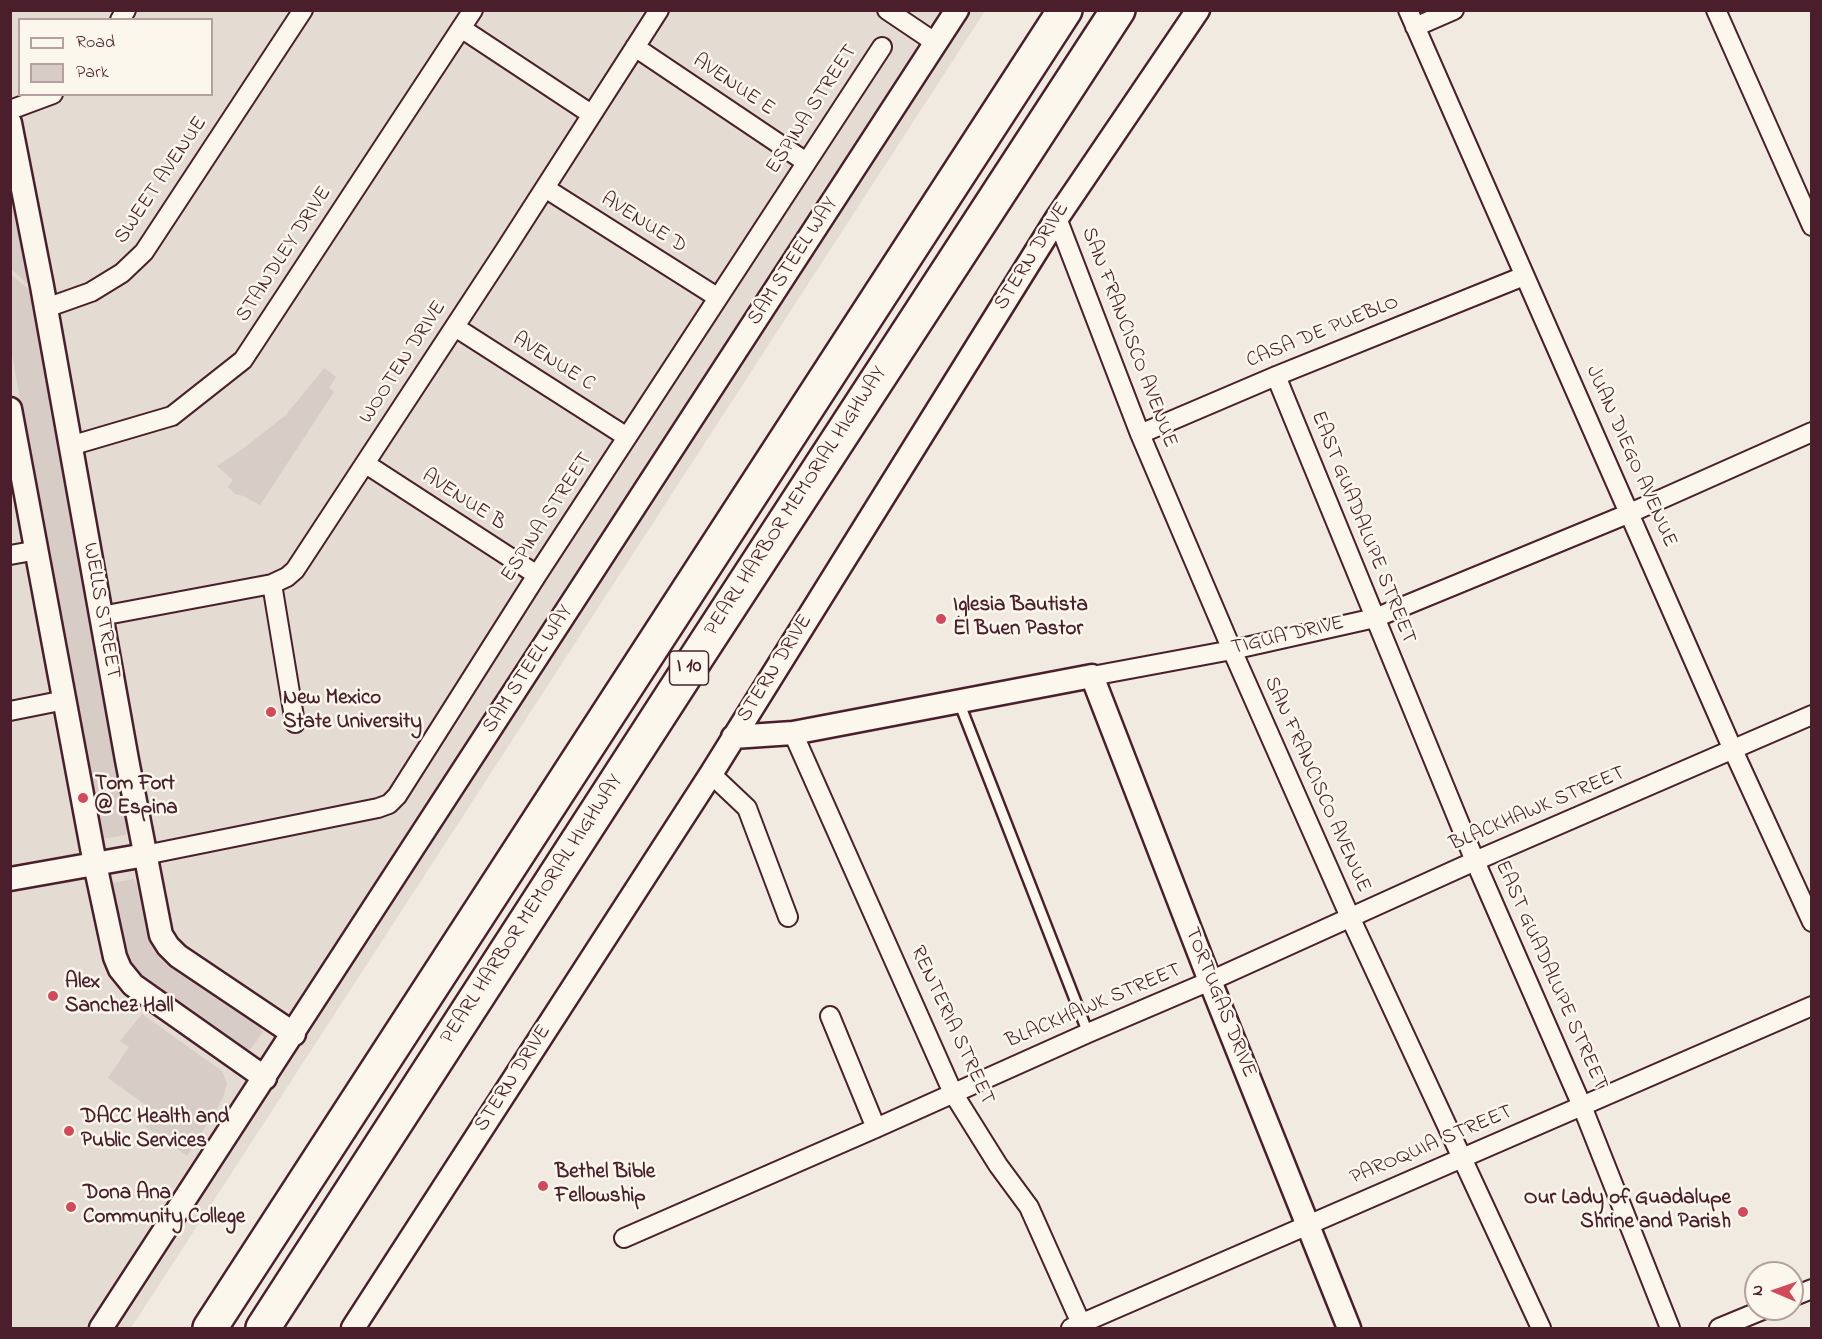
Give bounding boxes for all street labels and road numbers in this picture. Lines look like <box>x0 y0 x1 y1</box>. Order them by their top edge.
street label: ESPINA STREET <box>762 41 864 179</box>
street label: AVENUE E <box>687 49 779 123</box>
street label: SWEET AVENUE <box>110 113 214 249</box>
street label: STANDLEY DRIVE <box>232 182 338 328</box>
street label: AVENUE D <box>595 188 691 260</box>
street label: SAM STEEL WAY <box>743 193 845 331</box>
street label: STERN DRIVE <box>990 198 1076 316</box>
street label: SAN FRANCISCO AVENUE <box>1074 224 1182 452</box>
street label: CASA DE PUEBLO <box>1243 291 1403 375</box>
street label: WOOTEN DRIVE <box>355 297 453 429</box>
street label: AVENUE C <box>507 328 599 398</box>
street label: JUAN DIEGO AVENUE <box>1579 362 1681 552</box>
street label: PEARL HARBOR MEMORIAL HIGHWAY <box>700 363 894 641</box>
street label: EAST GUADALUPE STREET <box>1304 408 1420 648</box>
street label: ESPINA STREET <box>497 449 599 587</box>
street label: AVENUE B <box>416 465 510 537</box>
street label: WELLS STREET <box>76 541 124 681</box>
street label: SAM STEEL WAY <box>478 601 580 739</box>
street label: STERN DRIVE <box>733 610 819 728</box>
street label: TIGUA DRIVE <box>1229 612 1347 662</box>
road number: I 10 <box>670 651 708 685</box>
street label: SAN FRANCISCO AVENUE <box>1257 673 1375 897</box>
street label: BLACKHAWK STREET <box>1447 762 1629 858</box>
street label: PEARL HARBOR MEMORIAL HIGHWAY <box>436 771 630 1049</box>
street label: EAST GUADALUPE STREET <box>1488 857 1612 1095</box>
street label: TORTUGAS DRIVE <box>1177 924 1261 1082</box>
street label: RENTERIA STREET <box>903 942 999 1110</box>
street label: BLACKHAWK STREET <box>1003 959 1185 1055</box>
street label: STERN DRIVE <box>470 1021 558 1137</box>
street label: PAROQUIA STREET <box>1347 1100 1517 1192</box>

